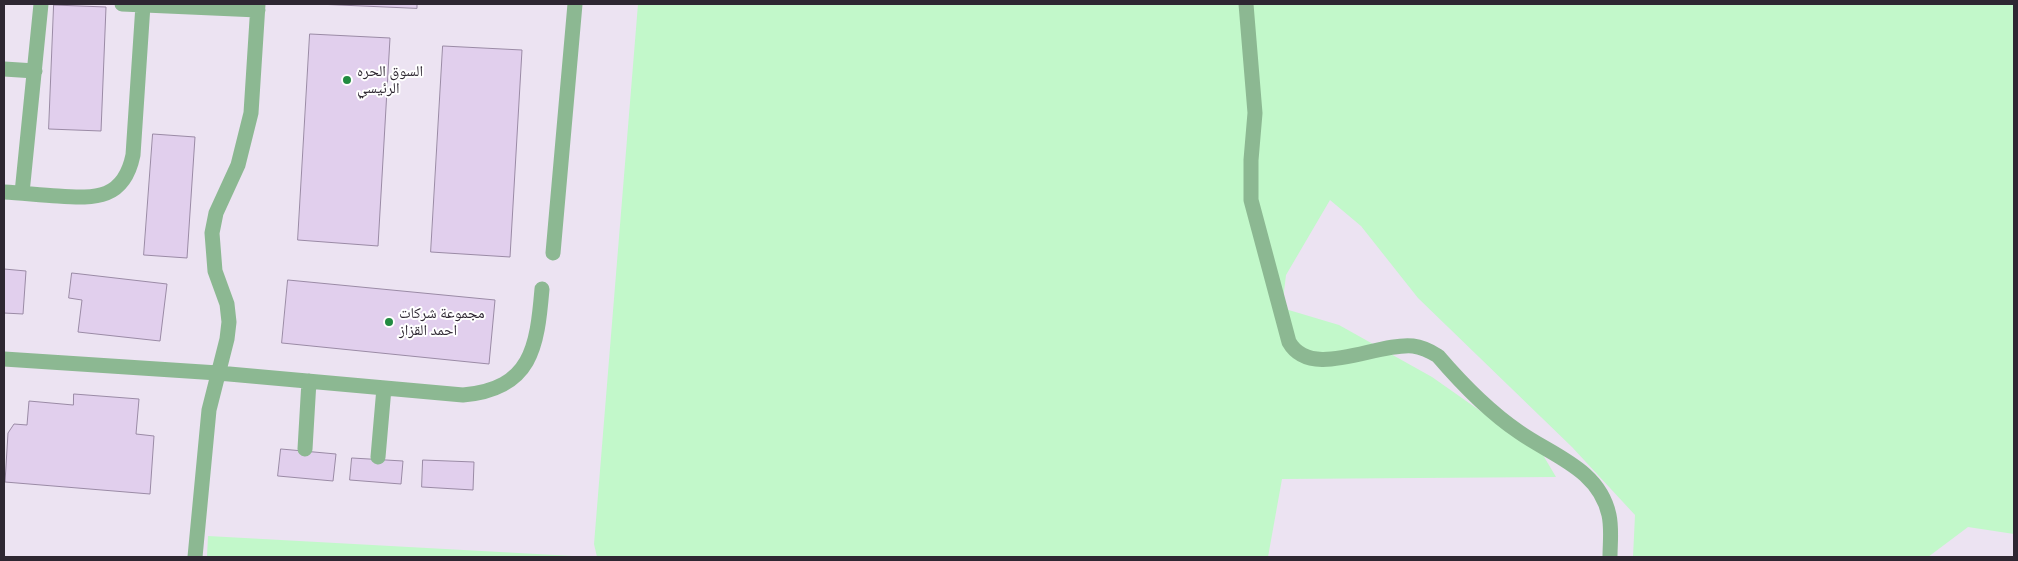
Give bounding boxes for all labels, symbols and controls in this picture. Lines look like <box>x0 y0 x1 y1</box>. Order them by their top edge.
place label: السوق الحره الرئيسي <box>357 62 423 97</box>
marker: السوق الحره الرئيسي <box>341 74 353 86</box>
place label: مجموعة شركات احمد القزاز <box>399 304 485 339</box>
marker: مجموعة شركات احمد القزاز <box>383 316 395 328</box>

